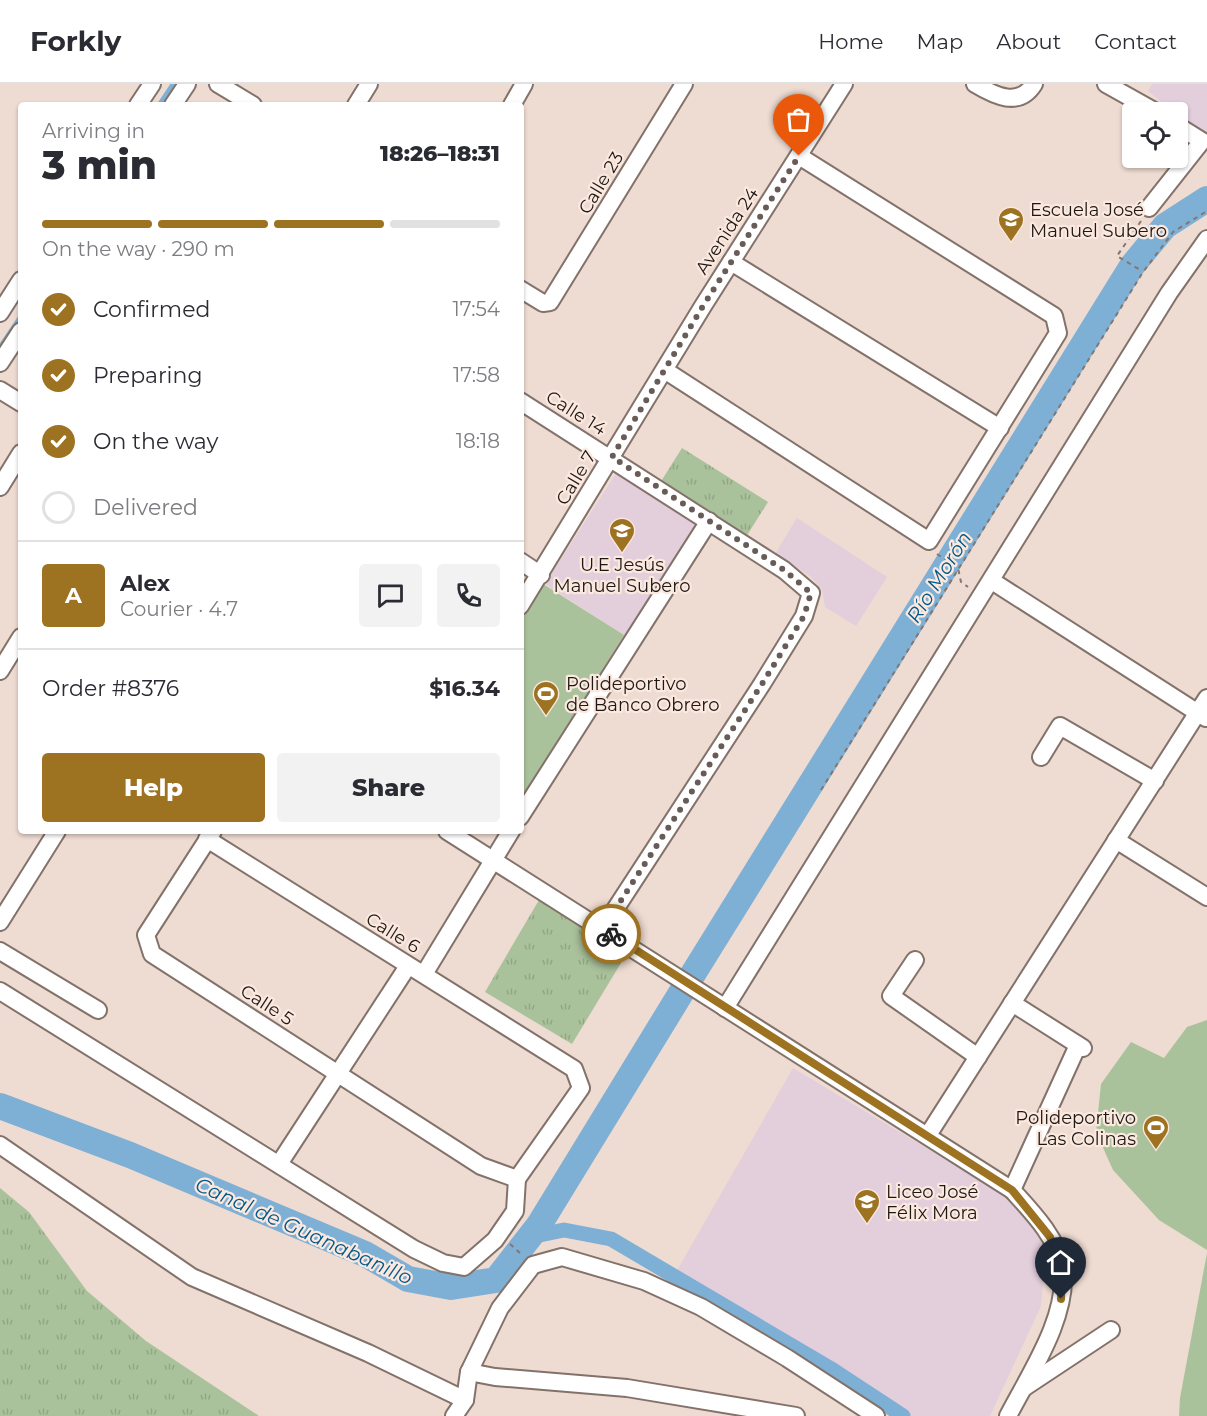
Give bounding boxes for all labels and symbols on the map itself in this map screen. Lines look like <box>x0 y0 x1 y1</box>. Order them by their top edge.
pin <box>773 94 824 156</box>
street label: Calle 23 <box>574 148 628 218</box>
street label: Avenida 24 <box>691 183 763 279</box>
place label: Escuela José Manuel Subero <box>1030 199 1167 242</box>
school or university icon: Escuela José Manuel Subero <box>996 205 1026 243</box>
street label: Calle 14 <box>542 386 610 440</box>
street label: Calle 7 <box>551 447 601 509</box>
school or university icon: U.E Jesús Manuel Subero <box>607 516 637 554</box>
water label: Río Morón <box>902 527 976 627</box>
place label: U.E Jesús Manuel Subero <box>553 554 691 597</box>
place label: Polideportivo de Banco Obrero <box>566 673 720 716</box>
sports icon: Polideportivo de Banco Obrero <box>531 679 561 717</box>
courier <box>581 904 641 964</box>
street label: Calle 6 <box>362 908 424 958</box>
street label: Calle 5 <box>236 980 298 1030</box>
place label: Polideportivo Las Colinas <box>1015 1107 1136 1150</box>
sports icon: Polideportivo Las Colinas <box>1141 1113 1171 1151</box>
water label: Canal de Guanabanillo <box>192 1172 416 1290</box>
place label: Liceo José Félix Mora <box>886 1181 978 1224</box>
school or university icon: Liceo José Félix Mora <box>852 1187 882 1225</box>
pin <box>1035 1237 1086 1299</box>

